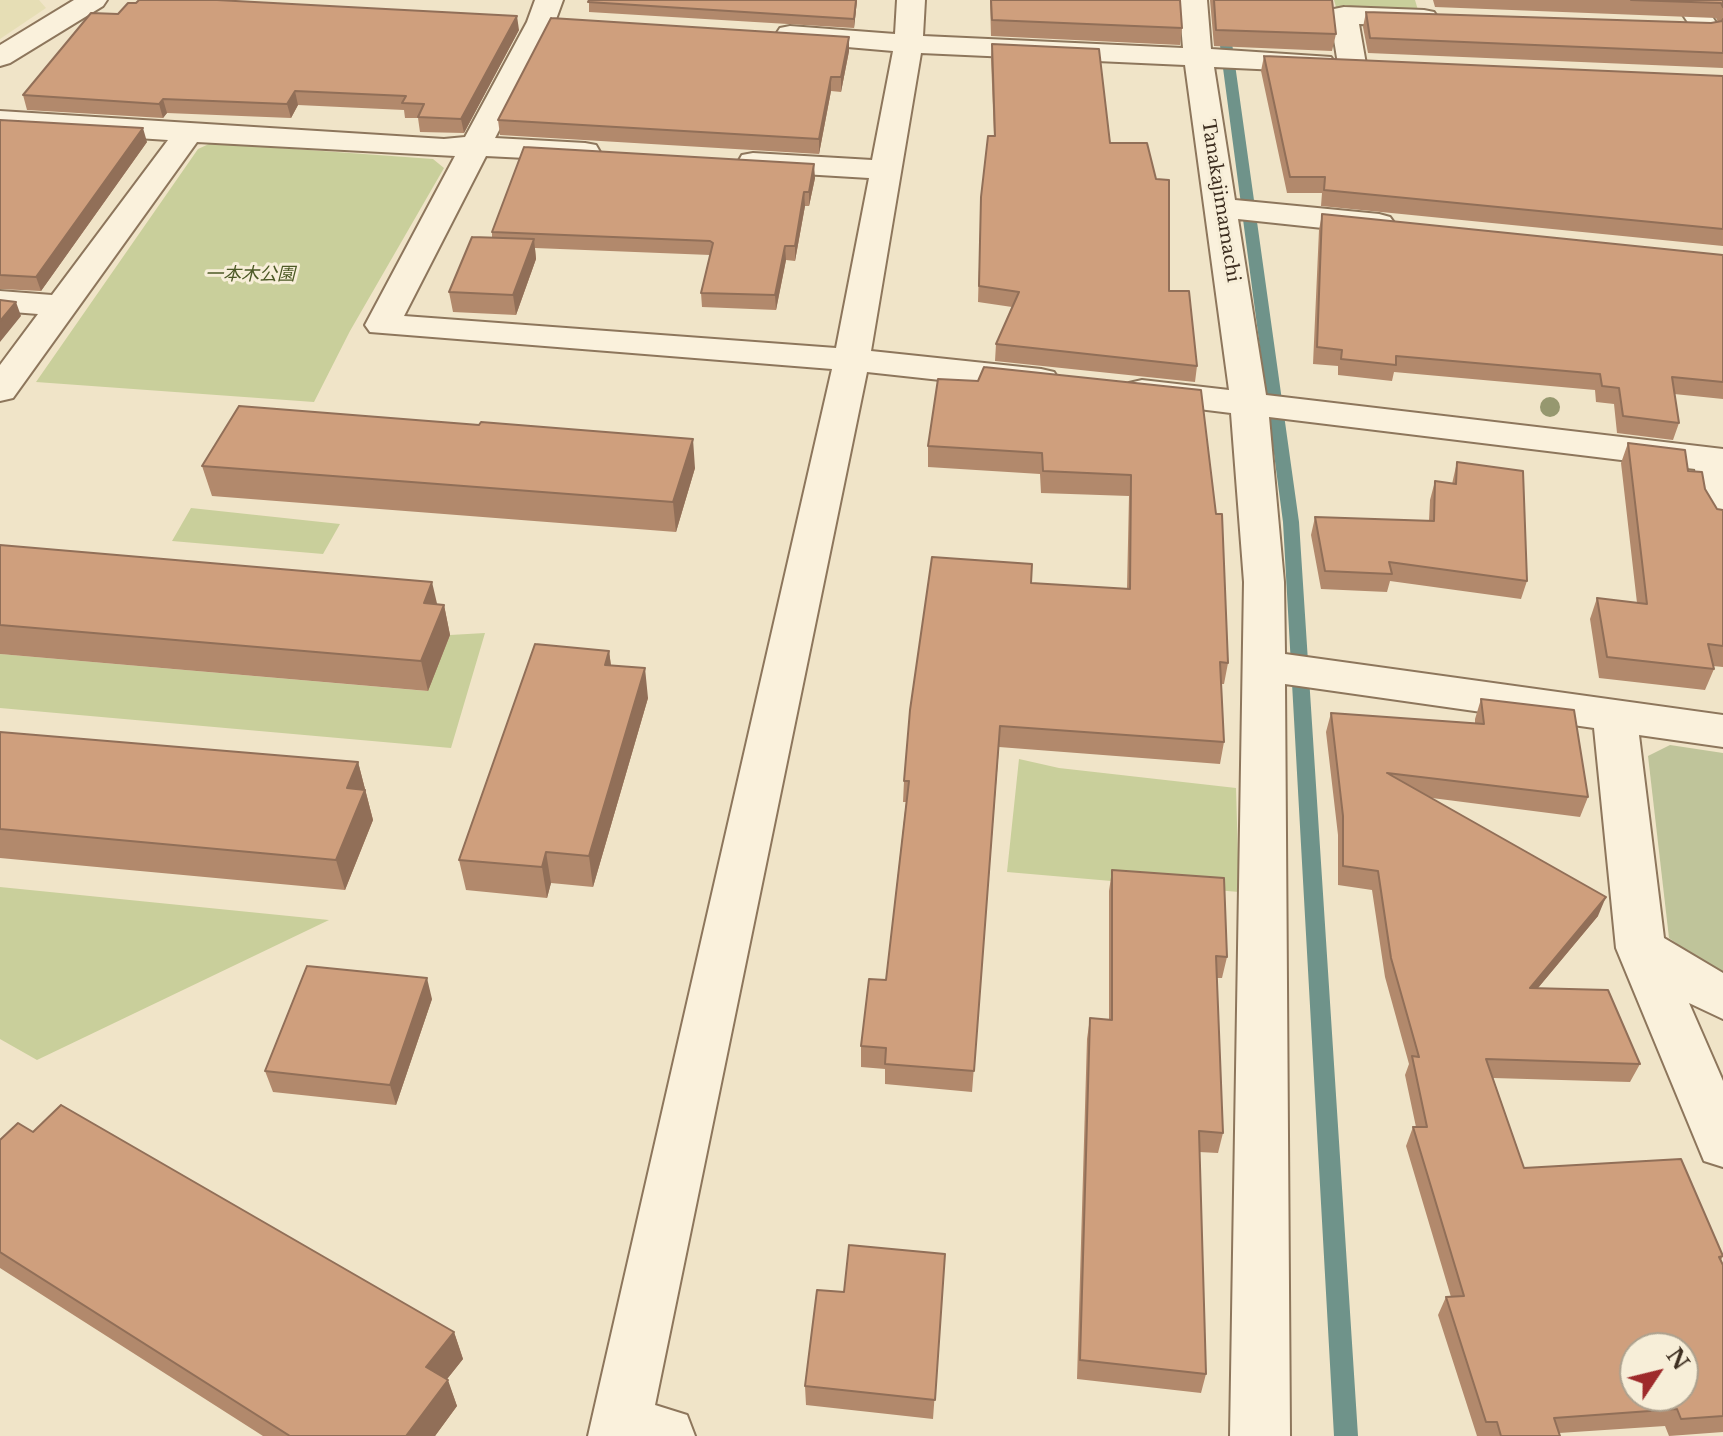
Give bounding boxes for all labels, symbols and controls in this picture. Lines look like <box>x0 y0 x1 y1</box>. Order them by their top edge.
street label: Tanakajimamachi <box>1196 118 1244 284</box>
park label: 一本木公園 <box>205 264 295 286</box>
north arrow <box>1619 1332 1699 1412</box>
text: N <box>1660 1343 1694 1375</box>

